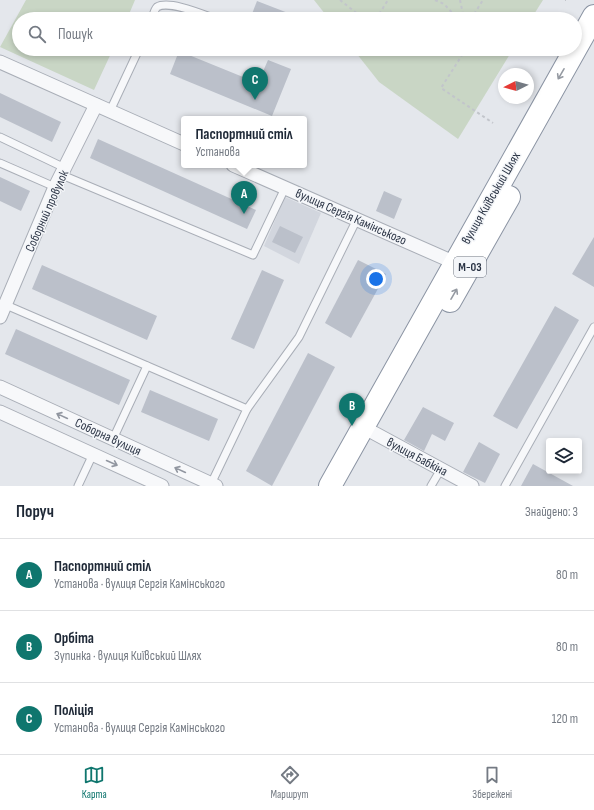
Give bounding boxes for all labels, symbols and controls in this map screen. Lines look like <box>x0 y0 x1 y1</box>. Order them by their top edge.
search box <box>12 12 582 56</box>
icon: search <box>26 23 48 45</box>
text: Пошук <box>58 25 93 44</box>
pin: C <box>242 67 268 100</box>
north arrow <box>498 68 534 104</box>
one-way arrow <box>556 68 564 80</box>
popup <box>181 116 307 168</box>
text: Паспортний стіл <box>195 125 293 144</box>
text: Установа <box>195 144 240 160</box>
street label: вулиця Київський Шлях <box>458 149 524 247</box>
street label: Соборний провулок <box>22 168 72 254</box>
pin: A <box>231 181 257 214</box>
street label: вулиця Сергія Камінського <box>293 185 409 249</box>
road number: М-03 <box>454 257 486 277</box>
your location <box>366 269 386 289</box>
one-way arrow <box>450 288 458 300</box>
pin: B <box>339 393 365 426</box>
one-way arrow <box>57 412 69 419</box>
street label: Соборна вулиця <box>72 415 144 459</box>
street label: вулиця Бабкіна <box>384 434 450 480</box>
map controls <box>546 438 582 474</box>
button: layers <box>546 438 582 474</box>
one-way arrow <box>105 460 117 467</box>
one-way arrow <box>175 466 187 473</box>
text: Поруч <box>16 502 54 522</box>
text: Знайдено: 3 <box>525 504 578 520</box>
text: Паспортний стіл <box>54 557 151 576</box>
text: A <box>26 567 32 583</box>
text: 80 m <box>556 567 578 583</box>
text: Установа · вулиця Сергія Камінського <box>54 576 225 592</box>
text: Орбіта <box>54 629 94 648</box>
text: B <box>26 639 32 655</box>
text: 80 m <box>556 639 578 655</box>
text: Зупинка · вулиця Київський Шлях <box>54 648 201 664</box>
text: Поліція <box>54 701 94 720</box>
text: C <box>26 711 32 727</box>
text: 120 m <box>552 711 578 727</box>
text: Установа · вулиця Сергія Камінського <box>54 720 225 736</box>
tab: Карта <box>82 764 107 801</box>
tab: Маршрут <box>271 764 309 801</box>
tab: Збережені <box>472 764 512 801</box>

